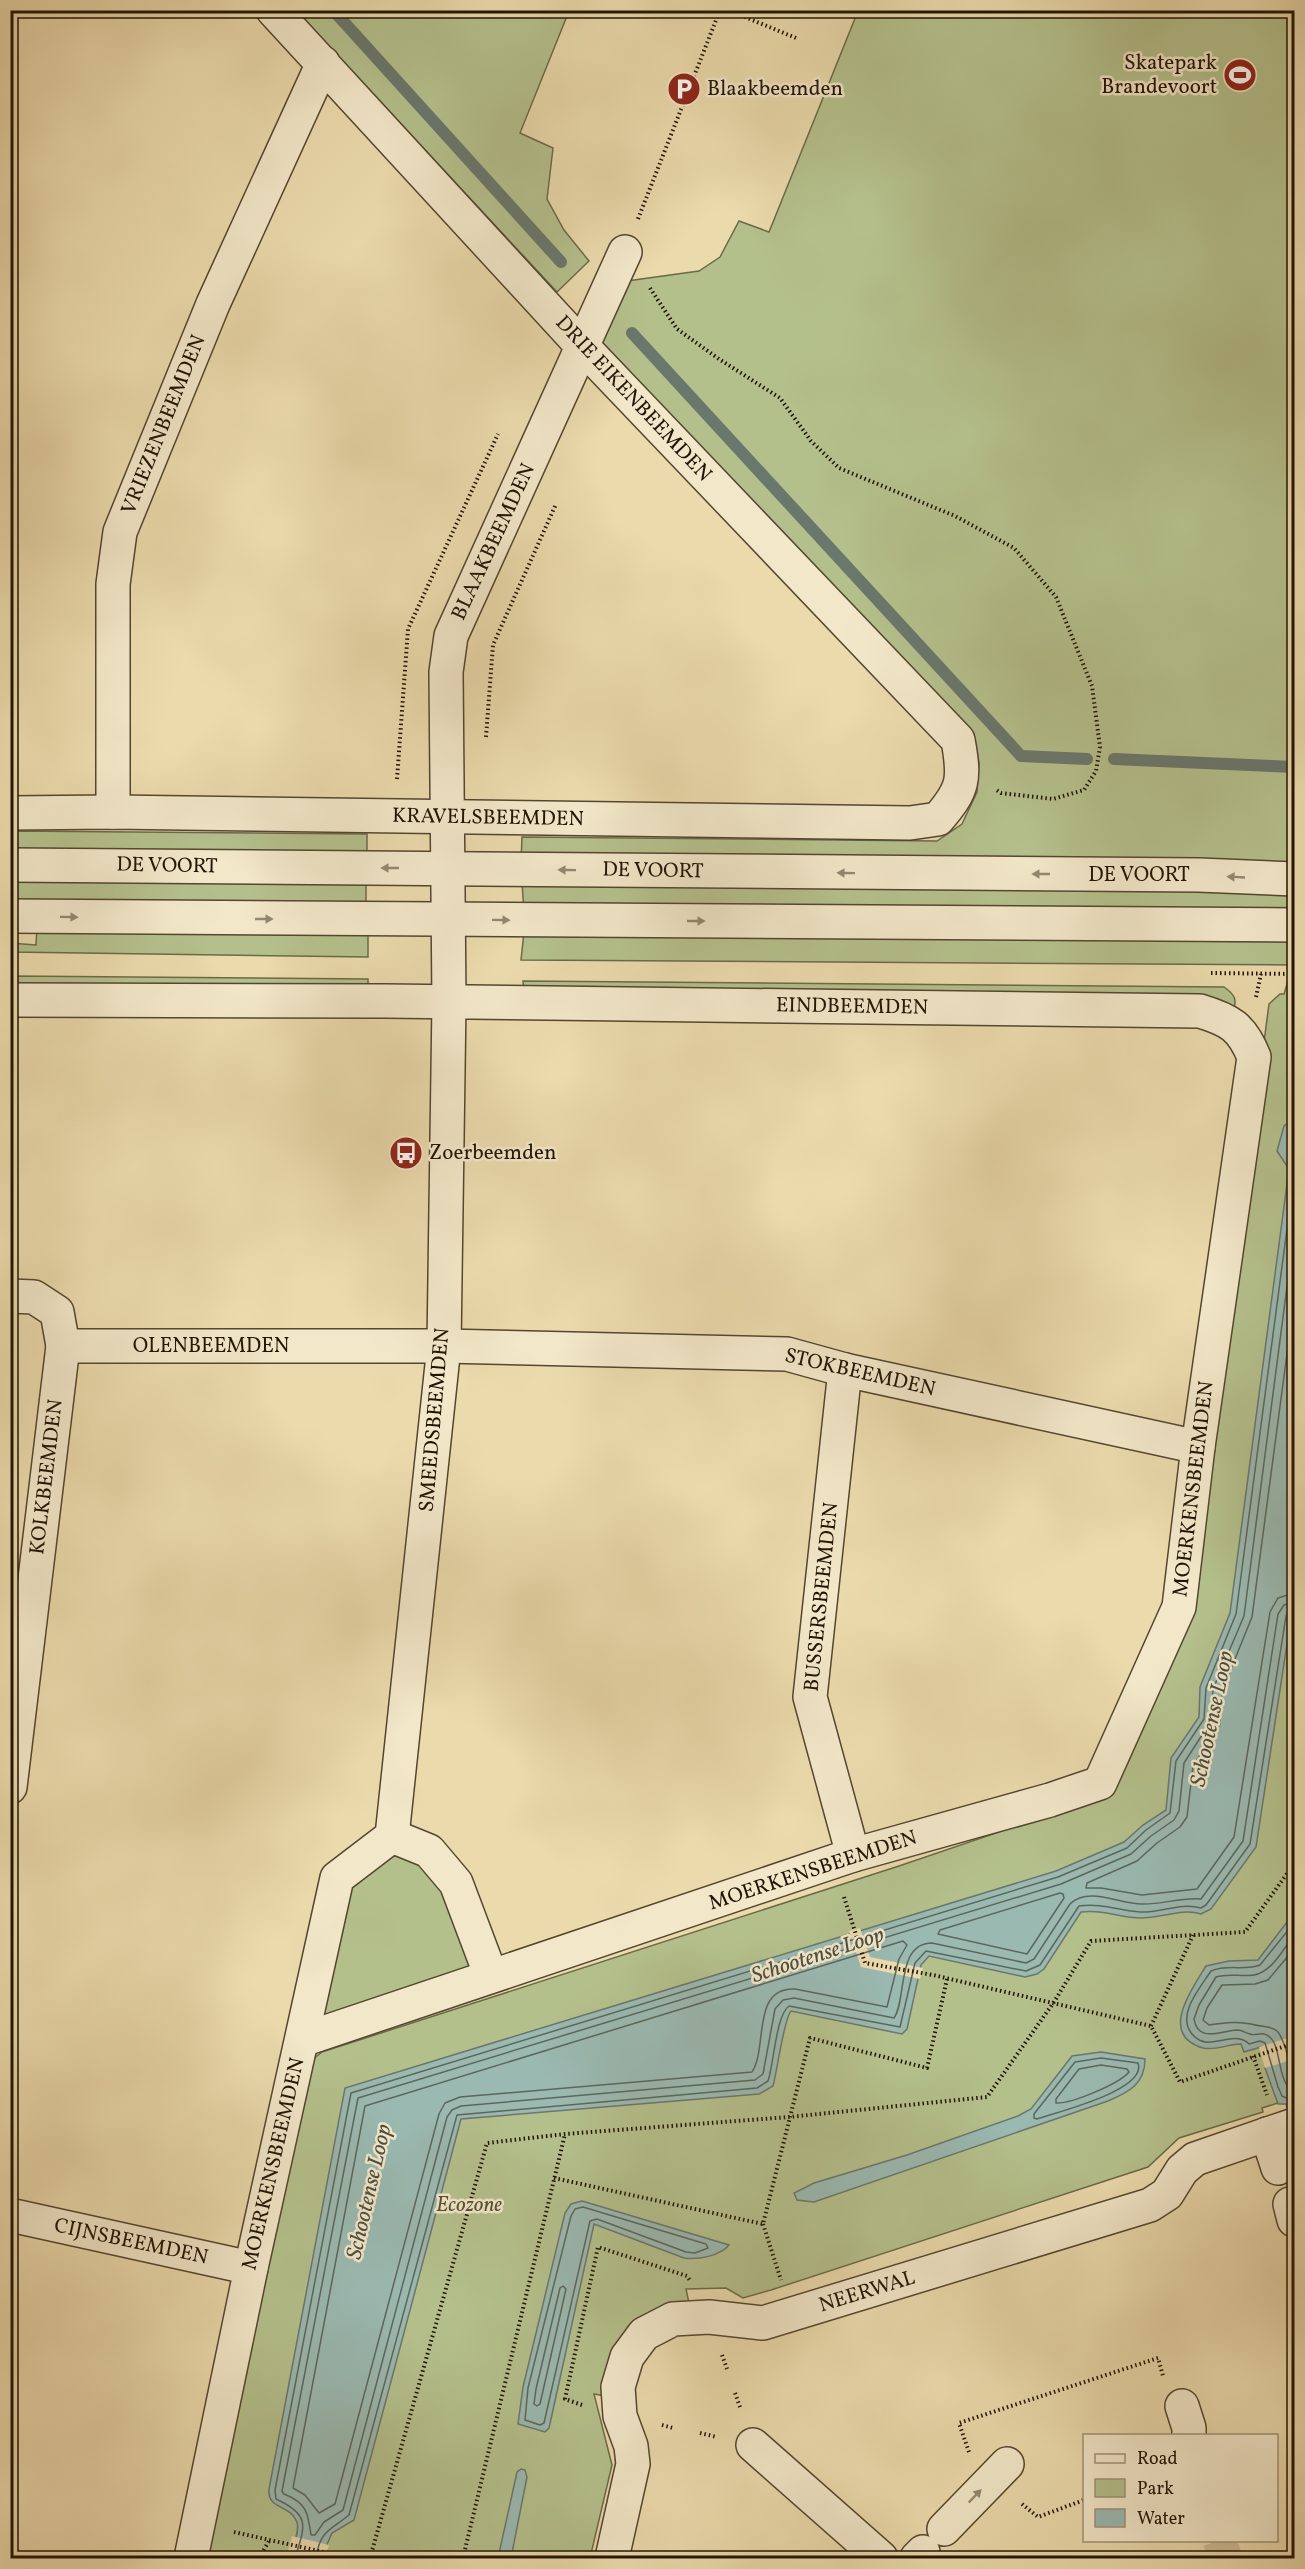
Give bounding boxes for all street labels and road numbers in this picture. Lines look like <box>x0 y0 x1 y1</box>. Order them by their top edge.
street label: DRIE EIKENBEEMDEN <box>548 309 718 489</box>
street label: VRIEZENBEEMDEN <box>115 331 213 519</box>
street label: BLAAKBEEMDEN <box>445 459 543 625</box>
street label: KRAVELSBEEMDEN <box>392 802 584 834</box>
street label: DE VOORT <box>116 851 218 881</box>
street label: DE VOORT <box>602 856 704 886</box>
street label: DE VOORT <box>1088 861 1190 890</box>
street label: EINDBEEMDEN <box>776 991 928 1023</box>
street label: SMEEDSBEEMDEN <box>413 1327 457 1513</box>
street label: OLENBEEMDEN <box>133 1332 289 1361</box>
street label: STOKBEEMDEN <box>782 1342 938 1404</box>
street label: MOERKENSBEEMDEN <box>1166 1379 1222 1599</box>
street label: KOLKBEEMDEN <box>23 1398 71 1556</box>
street label: BUSSERSBEEMDEN <box>798 1501 846 1693</box>
street label: MOERKENSBEEMDEN <box>705 1824 921 1918</box>
street label: MOERKENSBEEMDEN <box>235 2055 313 2273</box>
street label: CIJNSBEEMDEN <box>51 2212 211 2272</box>
street label: NEERWAL <box>815 2264 919 2320</box>

